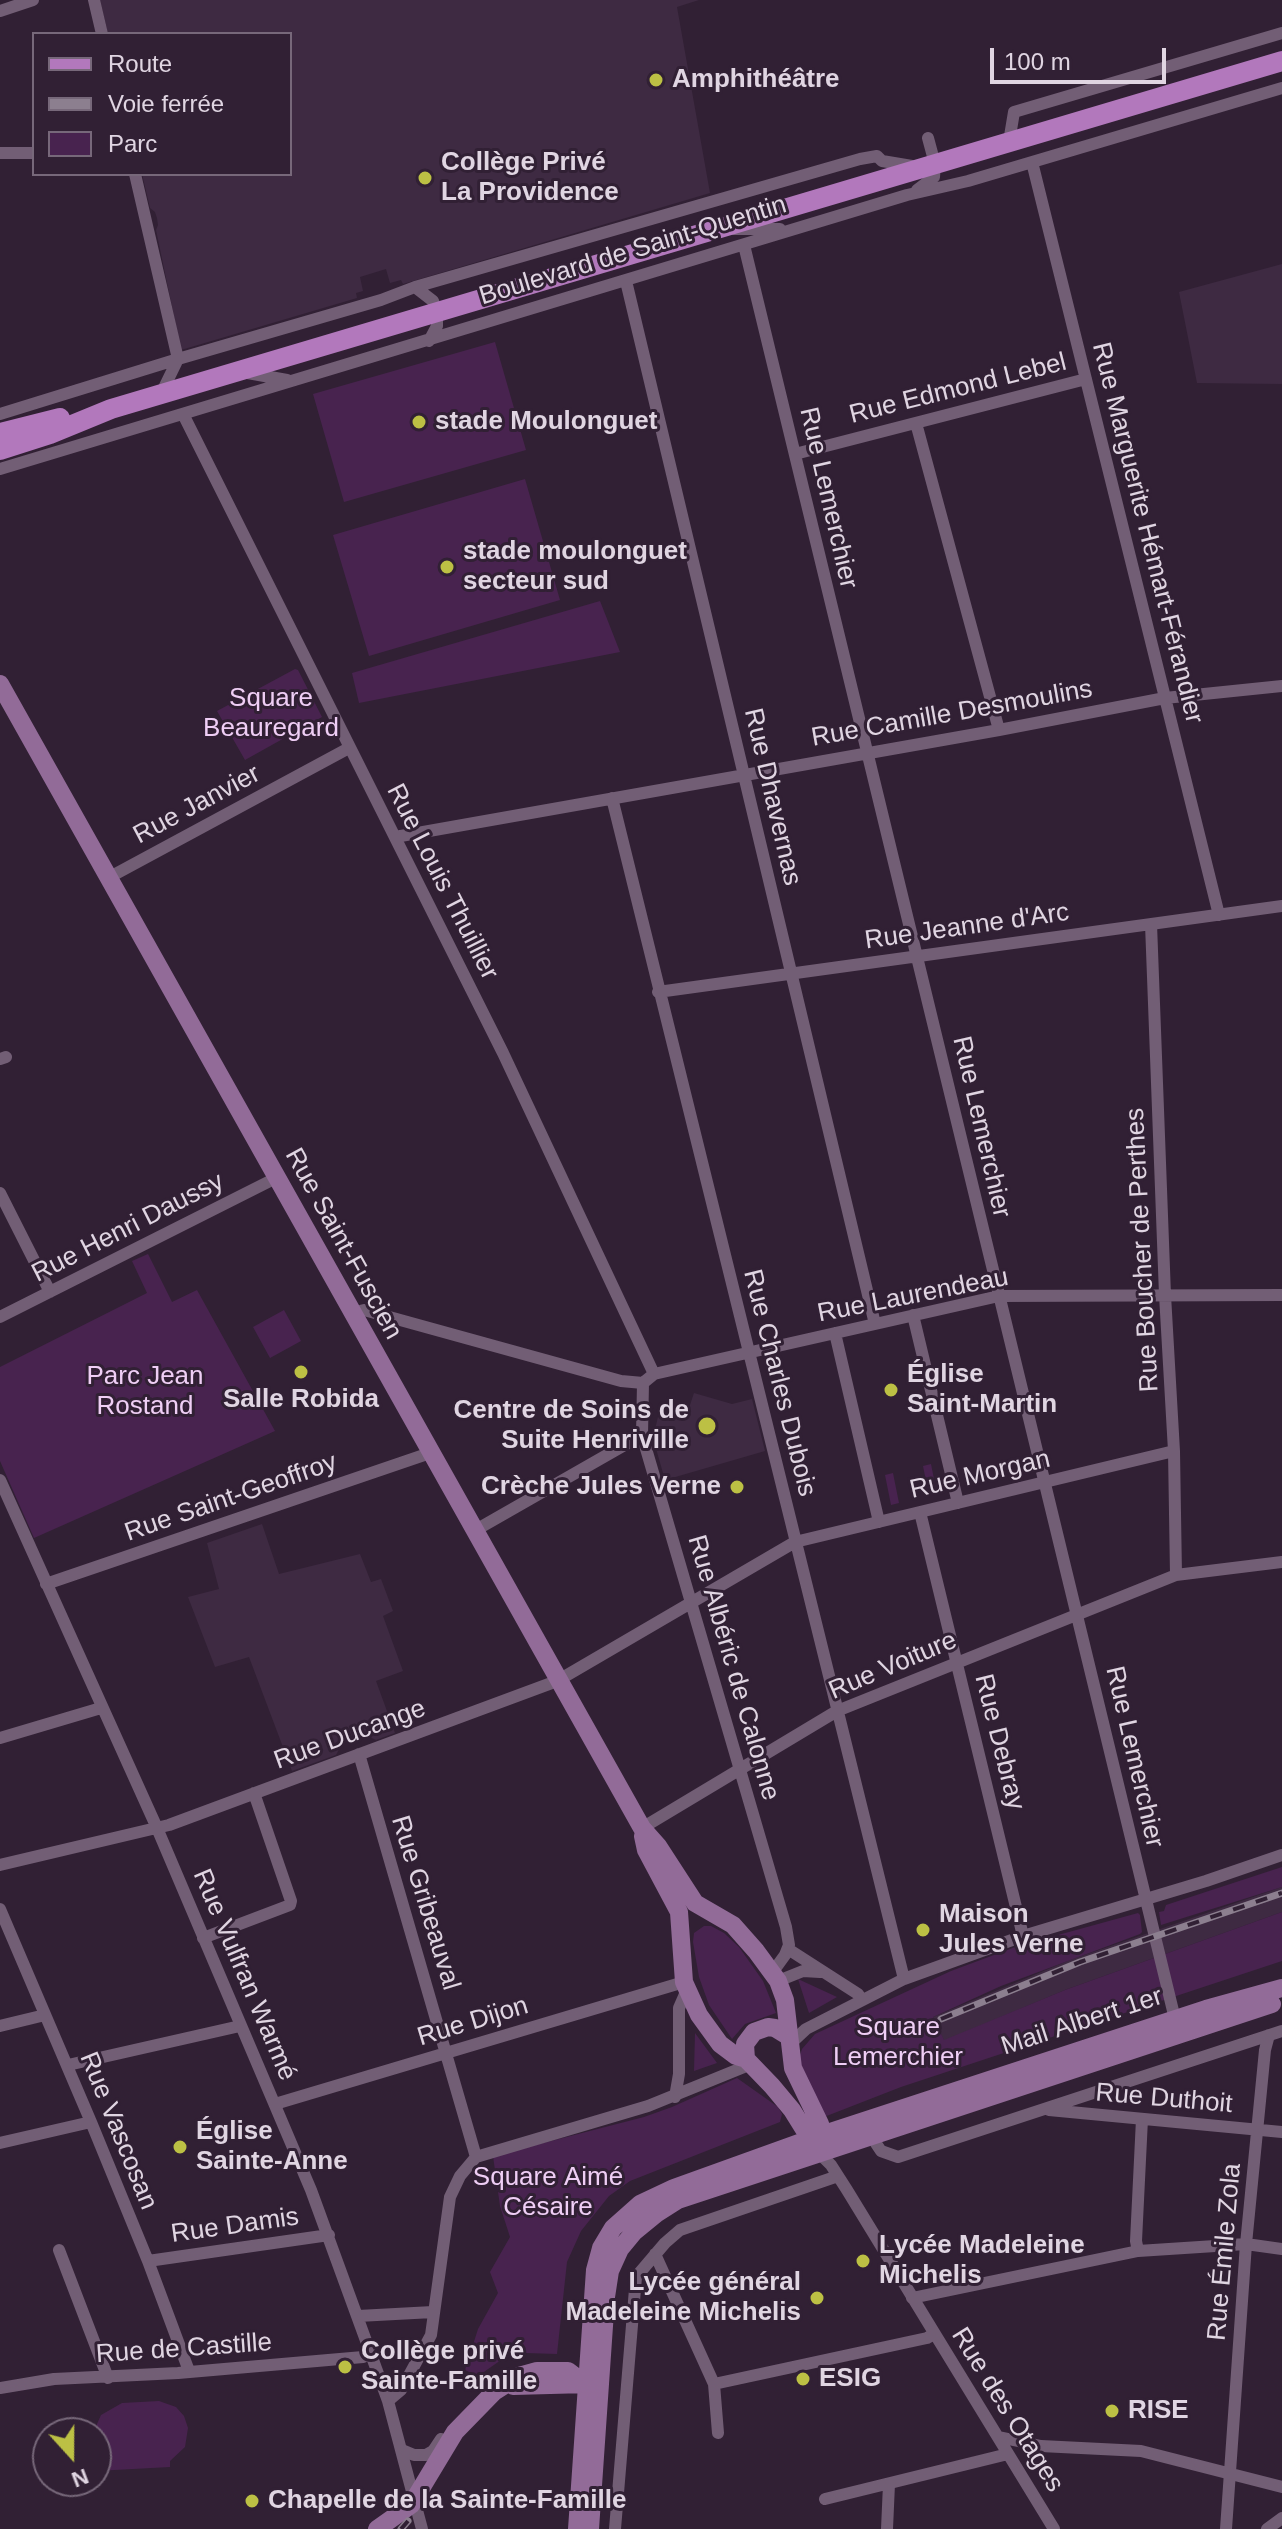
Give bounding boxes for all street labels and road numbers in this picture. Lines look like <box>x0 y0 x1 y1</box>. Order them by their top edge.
street label: Boulevard de Saint-Quentin <box>476 189 790 313</box>
street label: Rue Marguerite Hémart-Férandier <box>1084 339 1210 727</box>
street label: Rue Edmond Lebel <box>846 347 1070 431</box>
street label: Rue Lemerchier <box>792 404 864 592</box>
street label: Rue Camille Desmoulins <box>809 674 1095 754</box>
street label: Rue Dhavernas <box>736 705 808 889</box>
street label: Rue Janvier <box>128 759 266 851</box>
street label: Rue Louis Thuillier <box>379 779 505 985</box>
street label: Rue Jeanne d'Arc <box>863 897 1071 957</box>
street label: Rue Lemerchier <box>945 1033 1017 1221</box>
street label: Rue Boucher de Perthes <box>1120 1107 1166 1393</box>
street label: Rue Saint-Fuscien <box>278 1143 408 1345</box>
street label: Rue Henri Daussy <box>27 1166 229 1290</box>
street label: Rue Laurendeau <box>815 1262 1011 1330</box>
street label: Rue Charles Dubois <box>736 1266 822 1500</box>
street label: Rue Morgan <box>907 1444 1053 1506</box>
street label: Rue Saint-Geoffroy <box>121 1447 341 1549</box>
street label: Rue Albéric de Calonne <box>680 1532 786 1804</box>
street label: Rue Voiture <box>824 1625 962 1707</box>
street label: Rue Lemerchier <box>1098 1663 1170 1851</box>
street label: Rue Debray <box>967 1671 1031 1813</box>
street label: Rue Ducange <box>270 1693 430 1777</box>
street label: Rue Gribeauval <box>384 1812 466 1994</box>
street label: Rue Vulfran Warmé <box>185 1865 303 2085</box>
street label: Mail Albert 1er <box>997 1981 1167 2063</box>
street label: Rue Dijon <box>414 1990 532 2054</box>
street label: Rue Vascosan <box>72 2048 164 2214</box>
street label: Rue Duthoit <box>1094 2077 1234 2121</box>
street label: Rue Émile Zola <box>1202 2162 1248 2342</box>
street label: Rue Damis <box>169 2202 301 2250</box>
street label: Rue des Otages <box>944 2322 1070 2498</box>
street label: Rue de Castille <box>95 2327 273 2371</box>

